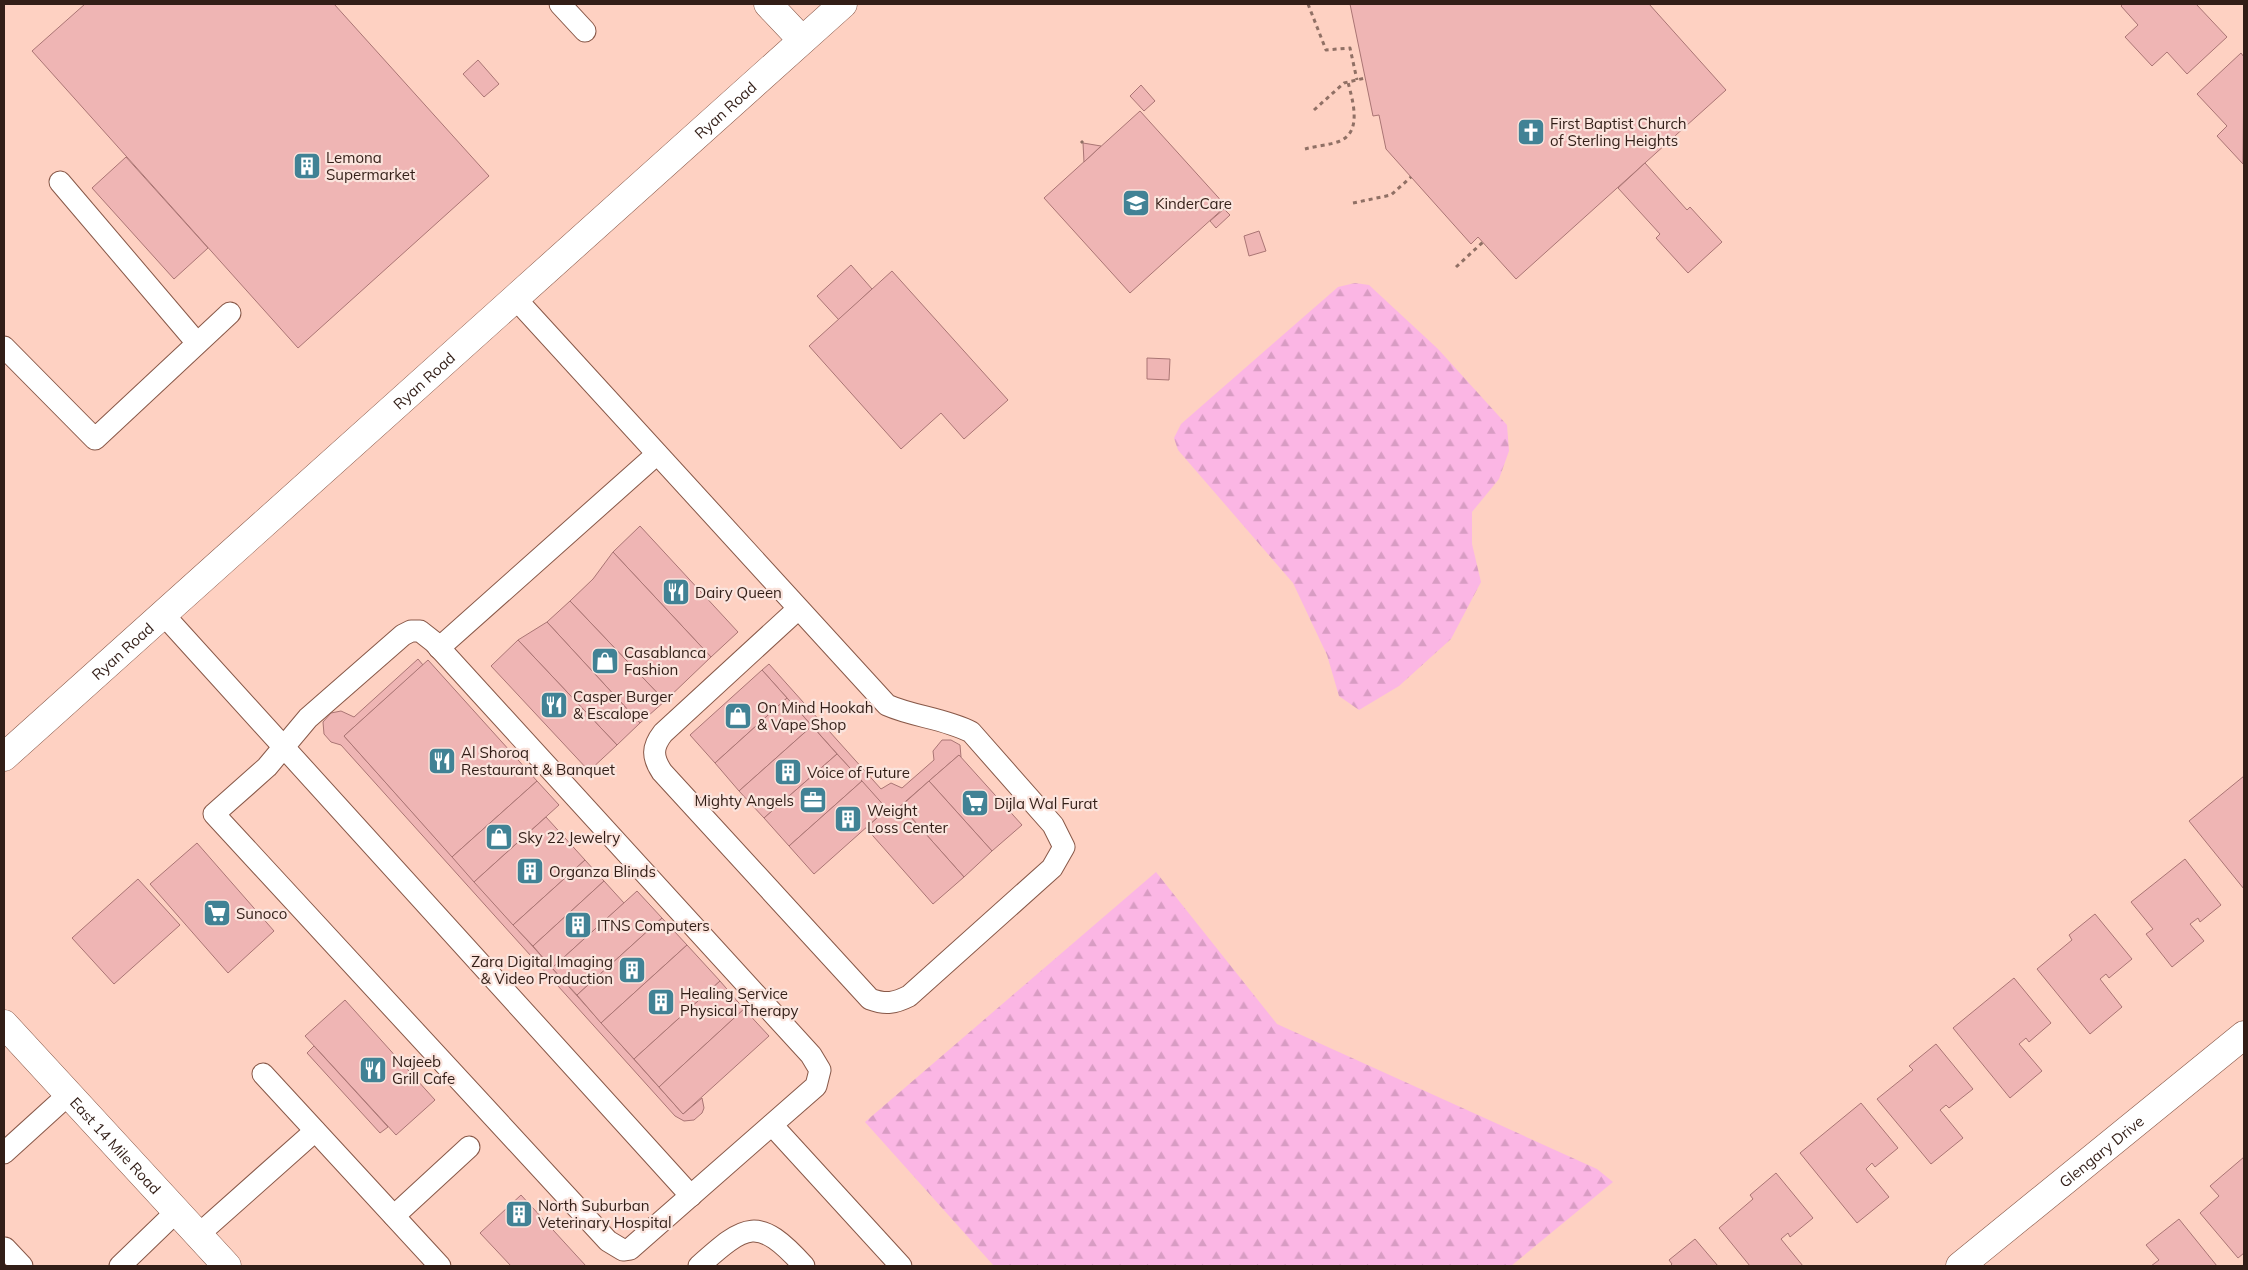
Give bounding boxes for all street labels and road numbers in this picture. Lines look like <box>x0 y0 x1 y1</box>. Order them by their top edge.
street label: Ryan Road <box>690 77 760 142</box>
street label: Ryan Road <box>389 348 459 413</box>
street label: Ryan Road <box>87 618 157 684</box>
street label: East 14 Mile Road <box>66 1093 165 1198</box>
street label: Glengary Drive <box>2055 1111 2147 1191</box>

